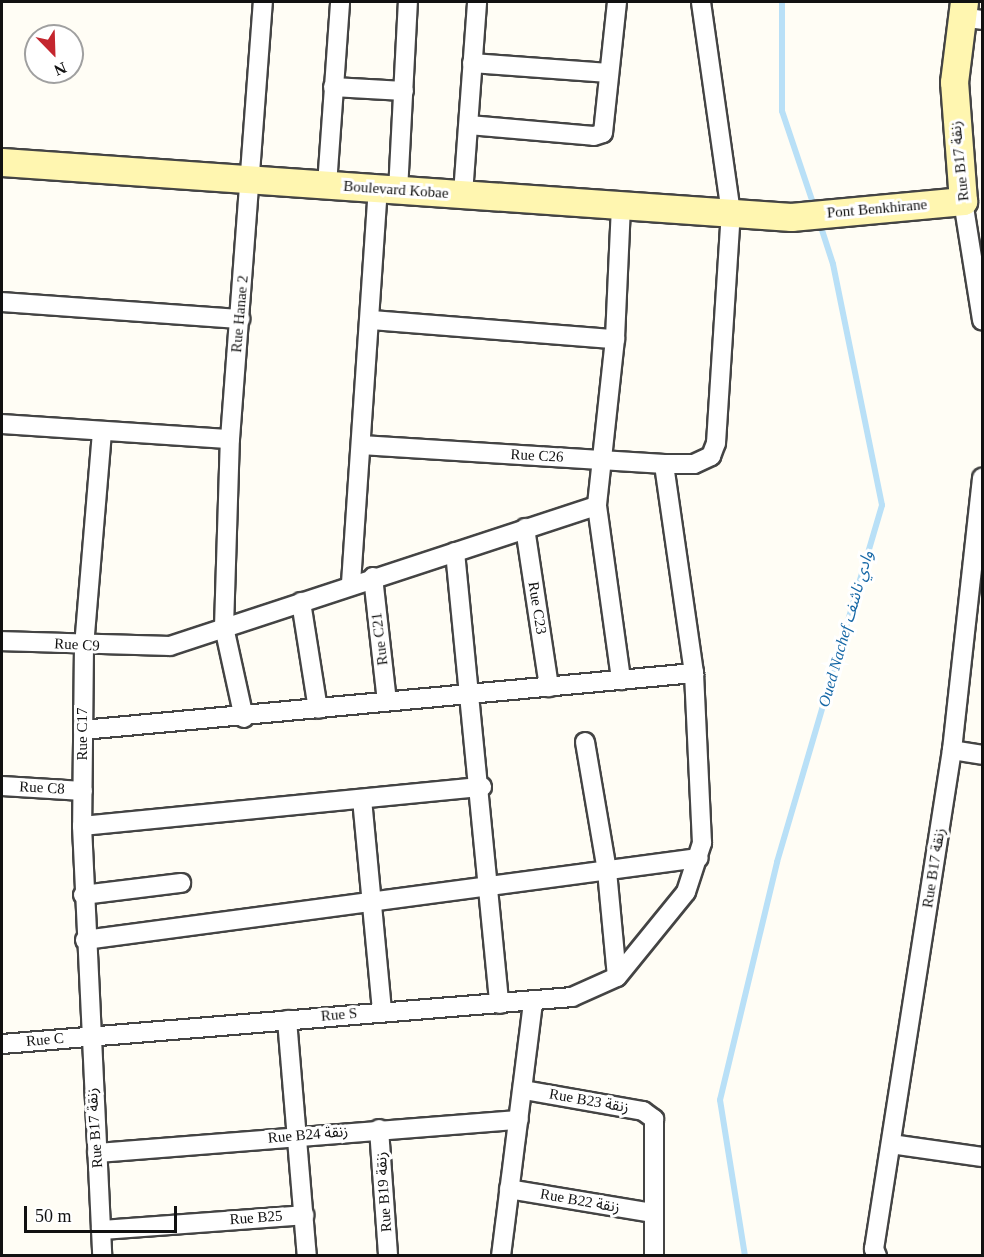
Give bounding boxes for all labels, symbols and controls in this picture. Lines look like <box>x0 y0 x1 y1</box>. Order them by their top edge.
north arrow <box>24 24 84 84</box>
text: N <box>52 59 69 79</box>
street label: Rue B17 زنقة <box>947 120 973 202</box>
street label: Boulevard Kobae <box>343 177 449 203</box>
street label: Pont Benkhirane <box>826 196 928 222</box>
street label: Rue Hanae 2 <box>228 275 252 353</box>
street label: Rue C26 <box>510 446 564 466</box>
water label: Oued Nachef وادي ناشف <box>814 549 878 709</box>
street label: Rue C23 <box>524 580 550 636</box>
street label: Rue C21 <box>368 612 392 666</box>
street label: Rue C9 <box>54 635 100 655</box>
street label: Rue C17 <box>74 708 92 760</box>
street label: Rue C8 <box>19 778 65 798</box>
street label: Rue B17 زنقة <box>919 827 949 909</box>
street label: Rue S <box>320 1004 358 1026</box>
street label: Rue C <box>25 1029 65 1051</box>
street label: Rue B23 زنقة <box>548 1085 630 1117</box>
street label: Rue B17 زنقة <box>83 1087 107 1169</box>
street label: Rue B24 زنقة <box>267 1123 349 1147</box>
street label: Rue B19 زنقة <box>372 1151 396 1233</box>
street label: Rue B22 زنقة <box>539 1185 621 1217</box>
scale bar <box>27 1194 180 1232</box>
text: 50 m <box>35 1206 72 1226</box>
street label: Rue B25 <box>229 1207 283 1229</box>

